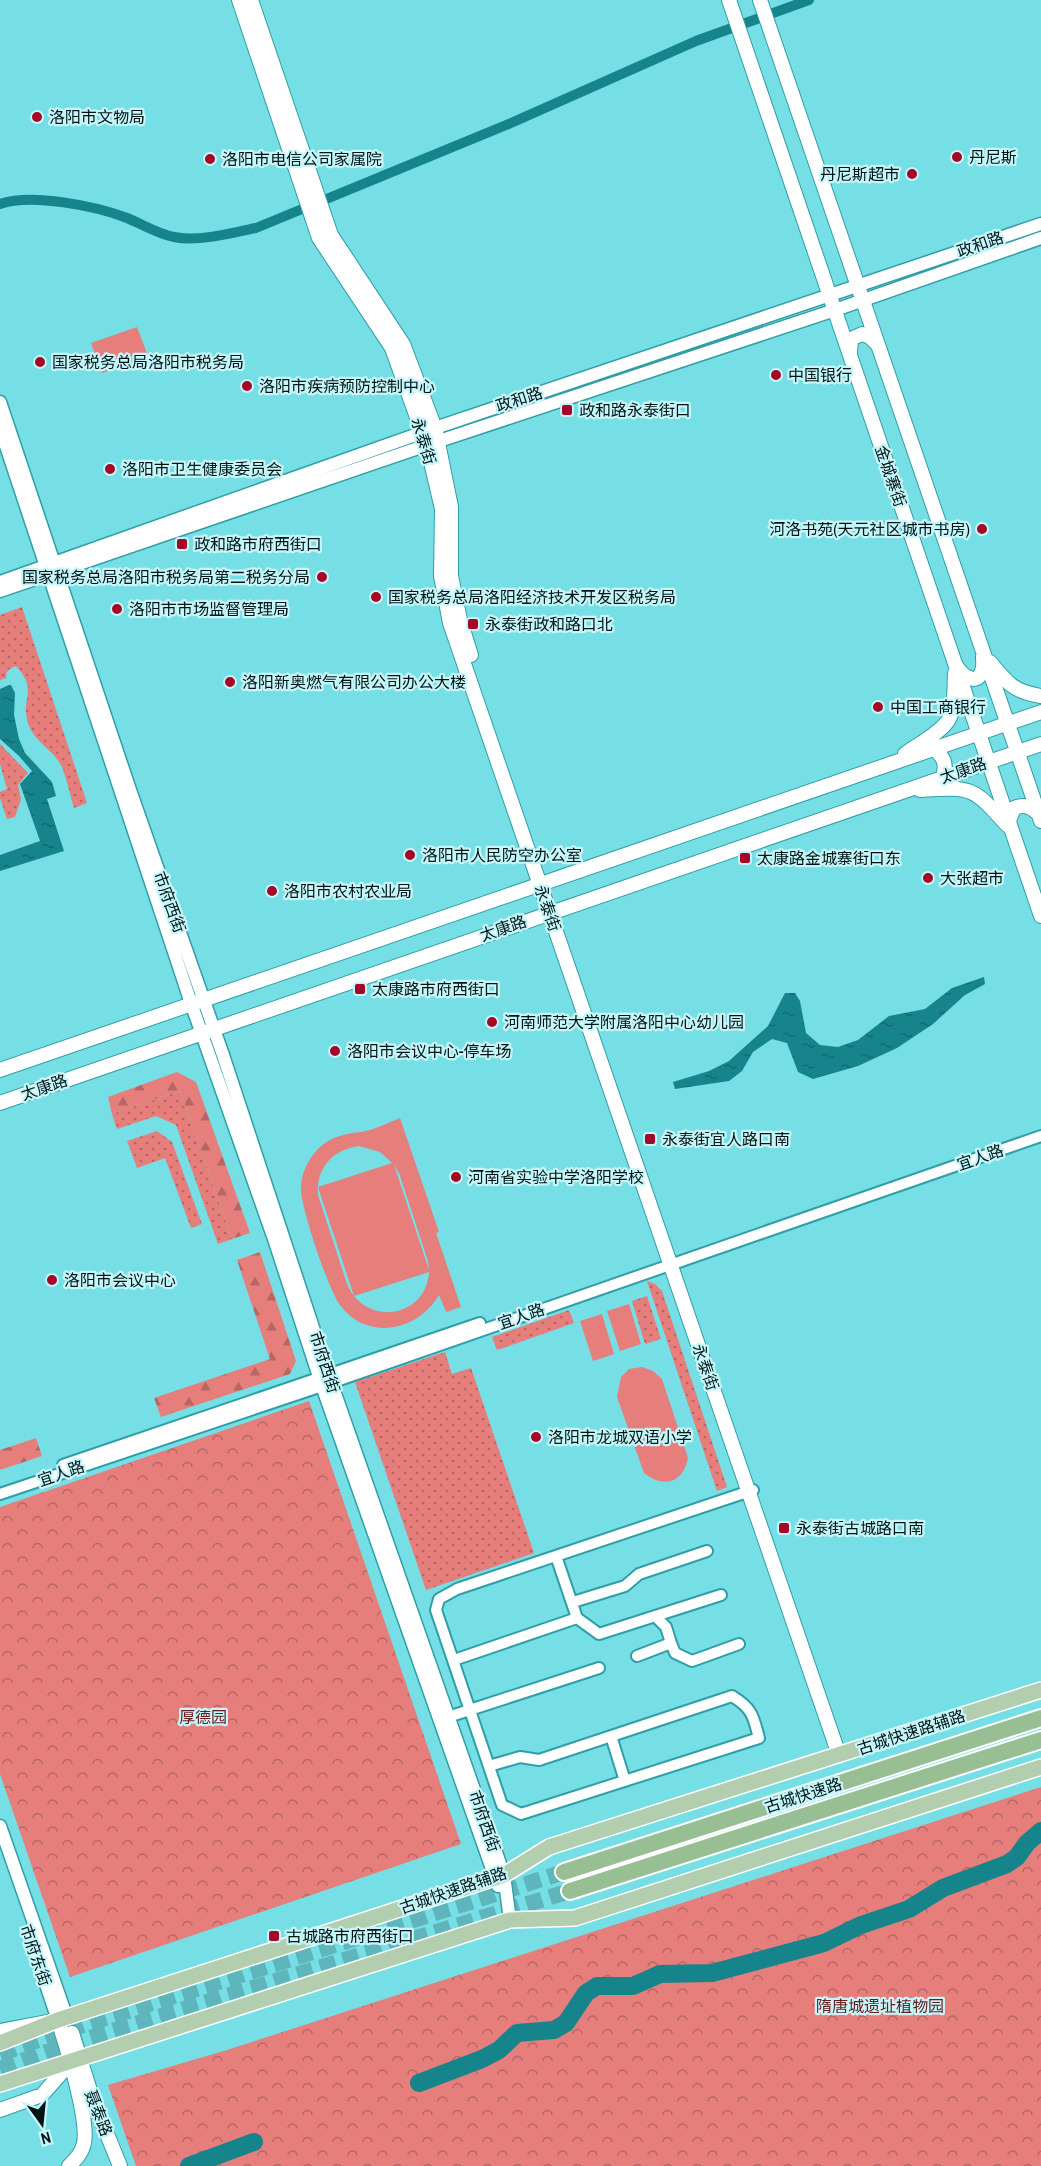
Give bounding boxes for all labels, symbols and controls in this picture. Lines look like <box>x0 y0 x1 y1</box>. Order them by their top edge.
place label: 洛阳市文物局 <box>49 106 145 128</box>
marker: 洛阳市文物局 <box>30 110 44 124</box>
place label: 丹尼斯 <box>969 146 1017 168</box>
place label: 洛阳市电信公司家属院 <box>222 148 382 170</box>
marker: 丹尼斯 <box>950 150 964 164</box>
marker: 洛阳市电信公司家属院 <box>203 152 217 166</box>
place label: 丹尼斯超市 <box>820 163 900 185</box>
marker: 丹尼斯超市 <box>905 167 919 181</box>
street label: 政和路 <box>954 226 1006 262</box>
place label: 国家税务总局洛阳市税务局 <box>52 351 244 373</box>
marker: 国家税务总局洛阳市税务局 <box>33 355 47 369</box>
place label: 中国银行 <box>788 364 852 386</box>
marker: 中国银行 <box>769 368 783 382</box>
place label: 洛阳市疾病预防控制中心 <box>259 375 435 397</box>
marker: 洛阳市疾病预防控制中心 <box>240 379 254 393</box>
street label: 政和路 <box>493 381 545 417</box>
place label: 政和路永泰街口 <box>579 399 691 421</box>
marker: 政和路永泰街口 <box>560 403 574 417</box>
street label: 永泰街 <box>406 415 442 467</box>
street label: 金城寨街 <box>870 442 912 510</box>
place label: 洛阳市卫生健康委员会 <box>122 458 282 480</box>
marker: 洛阳市卫生健康委员会 <box>103 462 117 476</box>
place label: 河洛书苑(天元社区城市书房) <box>769 518 970 540</box>
marker: 河洛书苑(天元社区城市书房) <box>975 522 989 536</box>
place label: 政和路市府西街口 <box>194 533 322 555</box>
marker: 政和路市府西街口 <box>175 537 189 551</box>
place label: 国家税务总局洛阳市税务局第二税务分局 <box>22 566 310 588</box>
marker: 国家税务总局洛阳市税务局第二税务分局 <box>315 570 329 584</box>
place label: 国家税务总局洛阳经济技术开发区税务局 <box>388 586 676 608</box>
marker: 国家税务总局洛阳经济技术开发区税务局 <box>369 590 383 604</box>
place label: 洛阳市市场监督管理局 <box>129 598 289 620</box>
marker: 洛阳市市场监督管理局 <box>110 602 124 616</box>
place label: 永泰街政和路口北 <box>485 613 613 635</box>
marker: 永泰街政和路口北 <box>466 617 480 631</box>
place label: 洛阳新奥燃气有限公司办公大楼 <box>242 671 466 693</box>
marker: 洛阳新奥燃气有限公司办公大楼 <box>223 675 237 689</box>
place label: 中国工商银行 <box>890 696 986 718</box>
marker: 中国工商银行 <box>871 700 885 714</box>
street label: 太康路 <box>937 752 989 788</box>
place label: 洛阳市人民防空办公室 <box>422 844 582 866</box>
place label: 太康路金城寨街口东 <box>757 847 901 869</box>
marker: 洛阳市人民防空办公室 <box>403 848 417 862</box>
marker: 太康路金城寨街口东 <box>738 851 752 865</box>
place label: 大张超市 <box>940 867 1004 889</box>
street label: 市府西街 <box>149 868 191 936</box>
marker: 大张超市 <box>921 871 935 885</box>
place label: 洛阳市农村农业局 <box>284 880 412 902</box>
street label: 永泰街 <box>530 882 566 934</box>
marker: 洛阳市农村农业局 <box>265 884 279 898</box>
street label: 太康路 <box>477 910 529 946</box>
place label: 太康路市府西街口 <box>372 978 500 1000</box>
marker: 太康路市府西街口 <box>353 982 367 996</box>
place label: 河南师范大学附属洛阳中心幼儿园 <box>504 1011 744 1033</box>
marker: 河南师范大学附属洛阳中心幼儿园 <box>485 1015 499 1029</box>
place label: 洛阳市会议中心-停车场 <box>347 1040 511 1062</box>
marker: 洛阳市会议中心-停车场 <box>328 1044 342 1058</box>
street label: 太康路 <box>18 1069 70 1105</box>
place label: 永泰街宜人路口南 <box>662 1128 790 1150</box>
marker: 永泰街宜人路口南 <box>643 1132 657 1146</box>
street label: 宜人路 <box>954 1139 1006 1175</box>
place label: 河南省实验中学洛阳学校 <box>468 1166 644 1188</box>
marker: 河南省实验中学洛阳学校 <box>449 1170 463 1184</box>
place label: 洛阳市会议中心 <box>64 1269 176 1291</box>
marker: 洛阳市会议中心 <box>45 1273 59 1287</box>
street label: 宜人路 <box>495 1298 547 1334</box>
street label: 市府西街 <box>305 1328 345 1396</box>
street label: 永泰街 <box>688 1341 724 1393</box>
place label: 洛阳市龙城双语小学 <box>548 1426 692 1448</box>
marker: 洛阳市龙城双语小学 <box>529 1430 543 1444</box>
street label: 宜人路 <box>35 1455 87 1491</box>
place label: 永泰街古城路口南 <box>796 1517 924 1539</box>
marker: 永泰街古城路口南 <box>777 1521 791 1535</box>
street label: 古城快速路辅路 <box>854 1704 968 1760</box>
park label: 厚德园 <box>179 1706 227 1728</box>
street label: 古城快速路 <box>762 1772 844 1818</box>
street label: 市府西街 <box>464 1787 506 1855</box>
street label: 古城快速路辅路 <box>396 1861 510 1919</box>
street label: 市府东街 <box>15 1921 57 1989</box>
place label: 古城路市府西街口 <box>286 1925 414 1947</box>
marker: 古城路市府西街口 <box>267 1929 281 1943</box>
park label: 隋唐城遗址植物园 <box>816 1995 944 2017</box>
street label: 聂泰路 <box>80 2087 118 2139</box>
north arrow <box>12 2094 72 2154</box>
text: N <box>38 2127 53 2150</box>

